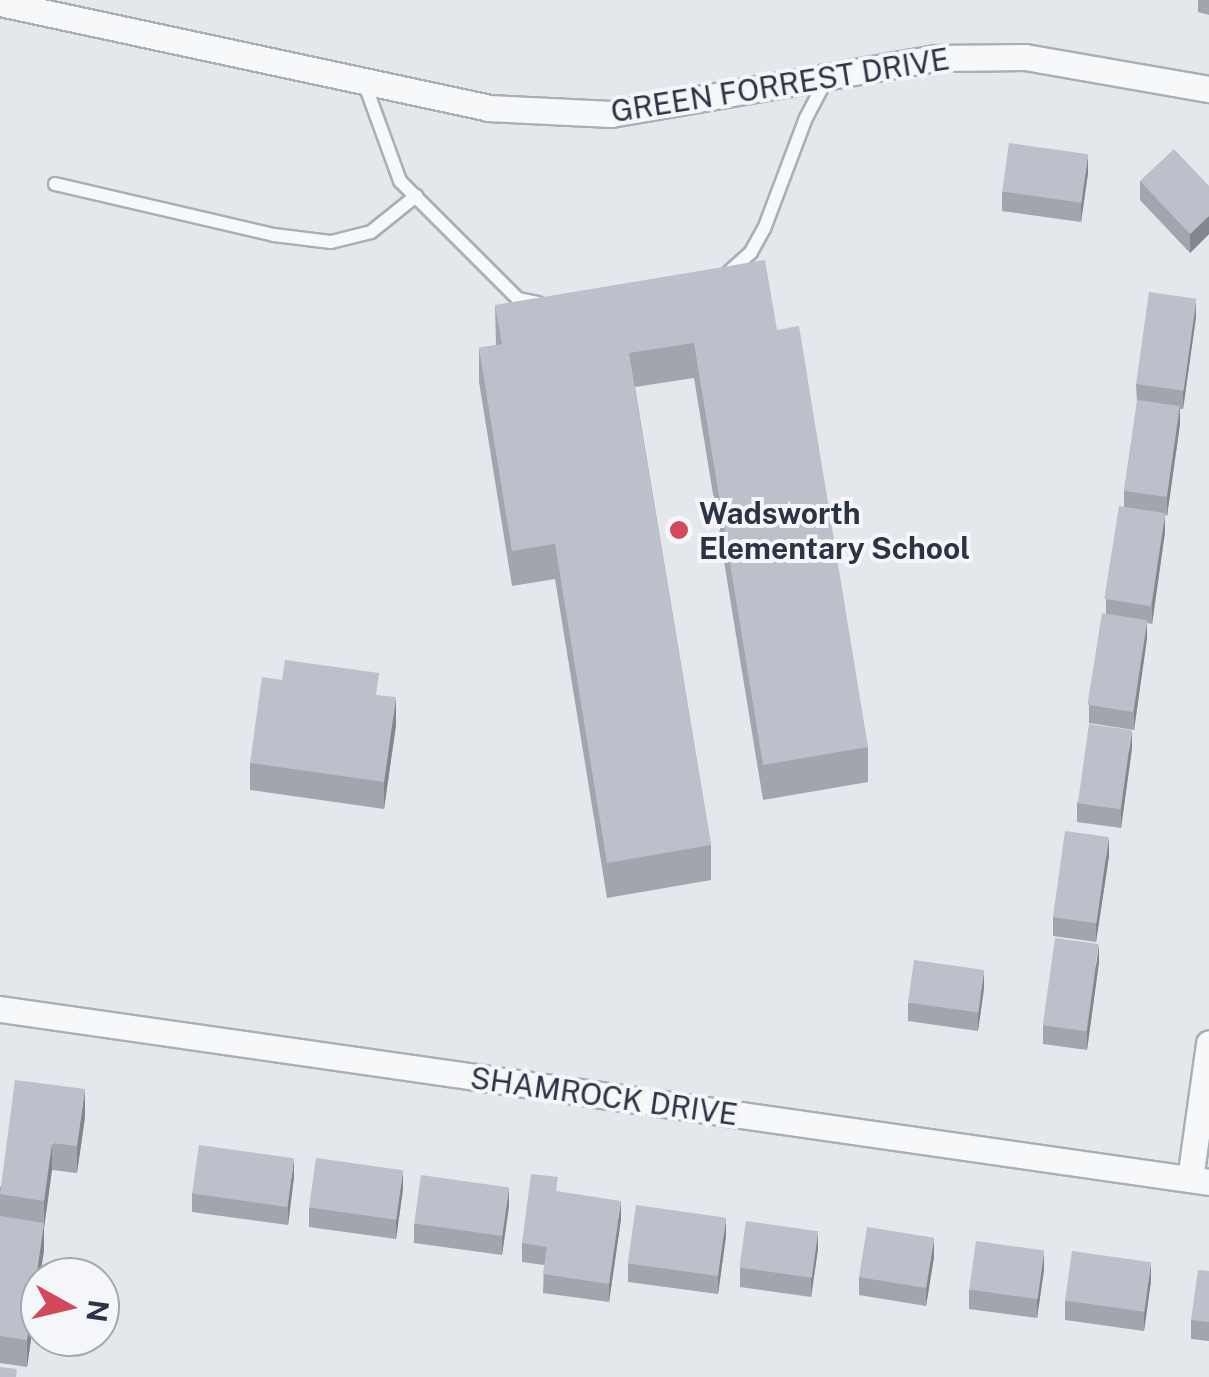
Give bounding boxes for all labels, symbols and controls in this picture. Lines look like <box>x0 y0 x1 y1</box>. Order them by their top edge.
street label: GREEN FORREST DRIVE <box>608 40 952 130</box>
place label: Wadsworth Elementary School <box>699 495 970 566</box>
marker: Wadsworth Elementary School <box>668 519 690 541</box>
street label: SHAMROCK DRIVE <box>468 1059 740 1133</box>
north arrow <box>20 1257 120 1357</box>
text: N <box>80 1298 116 1324</box>

